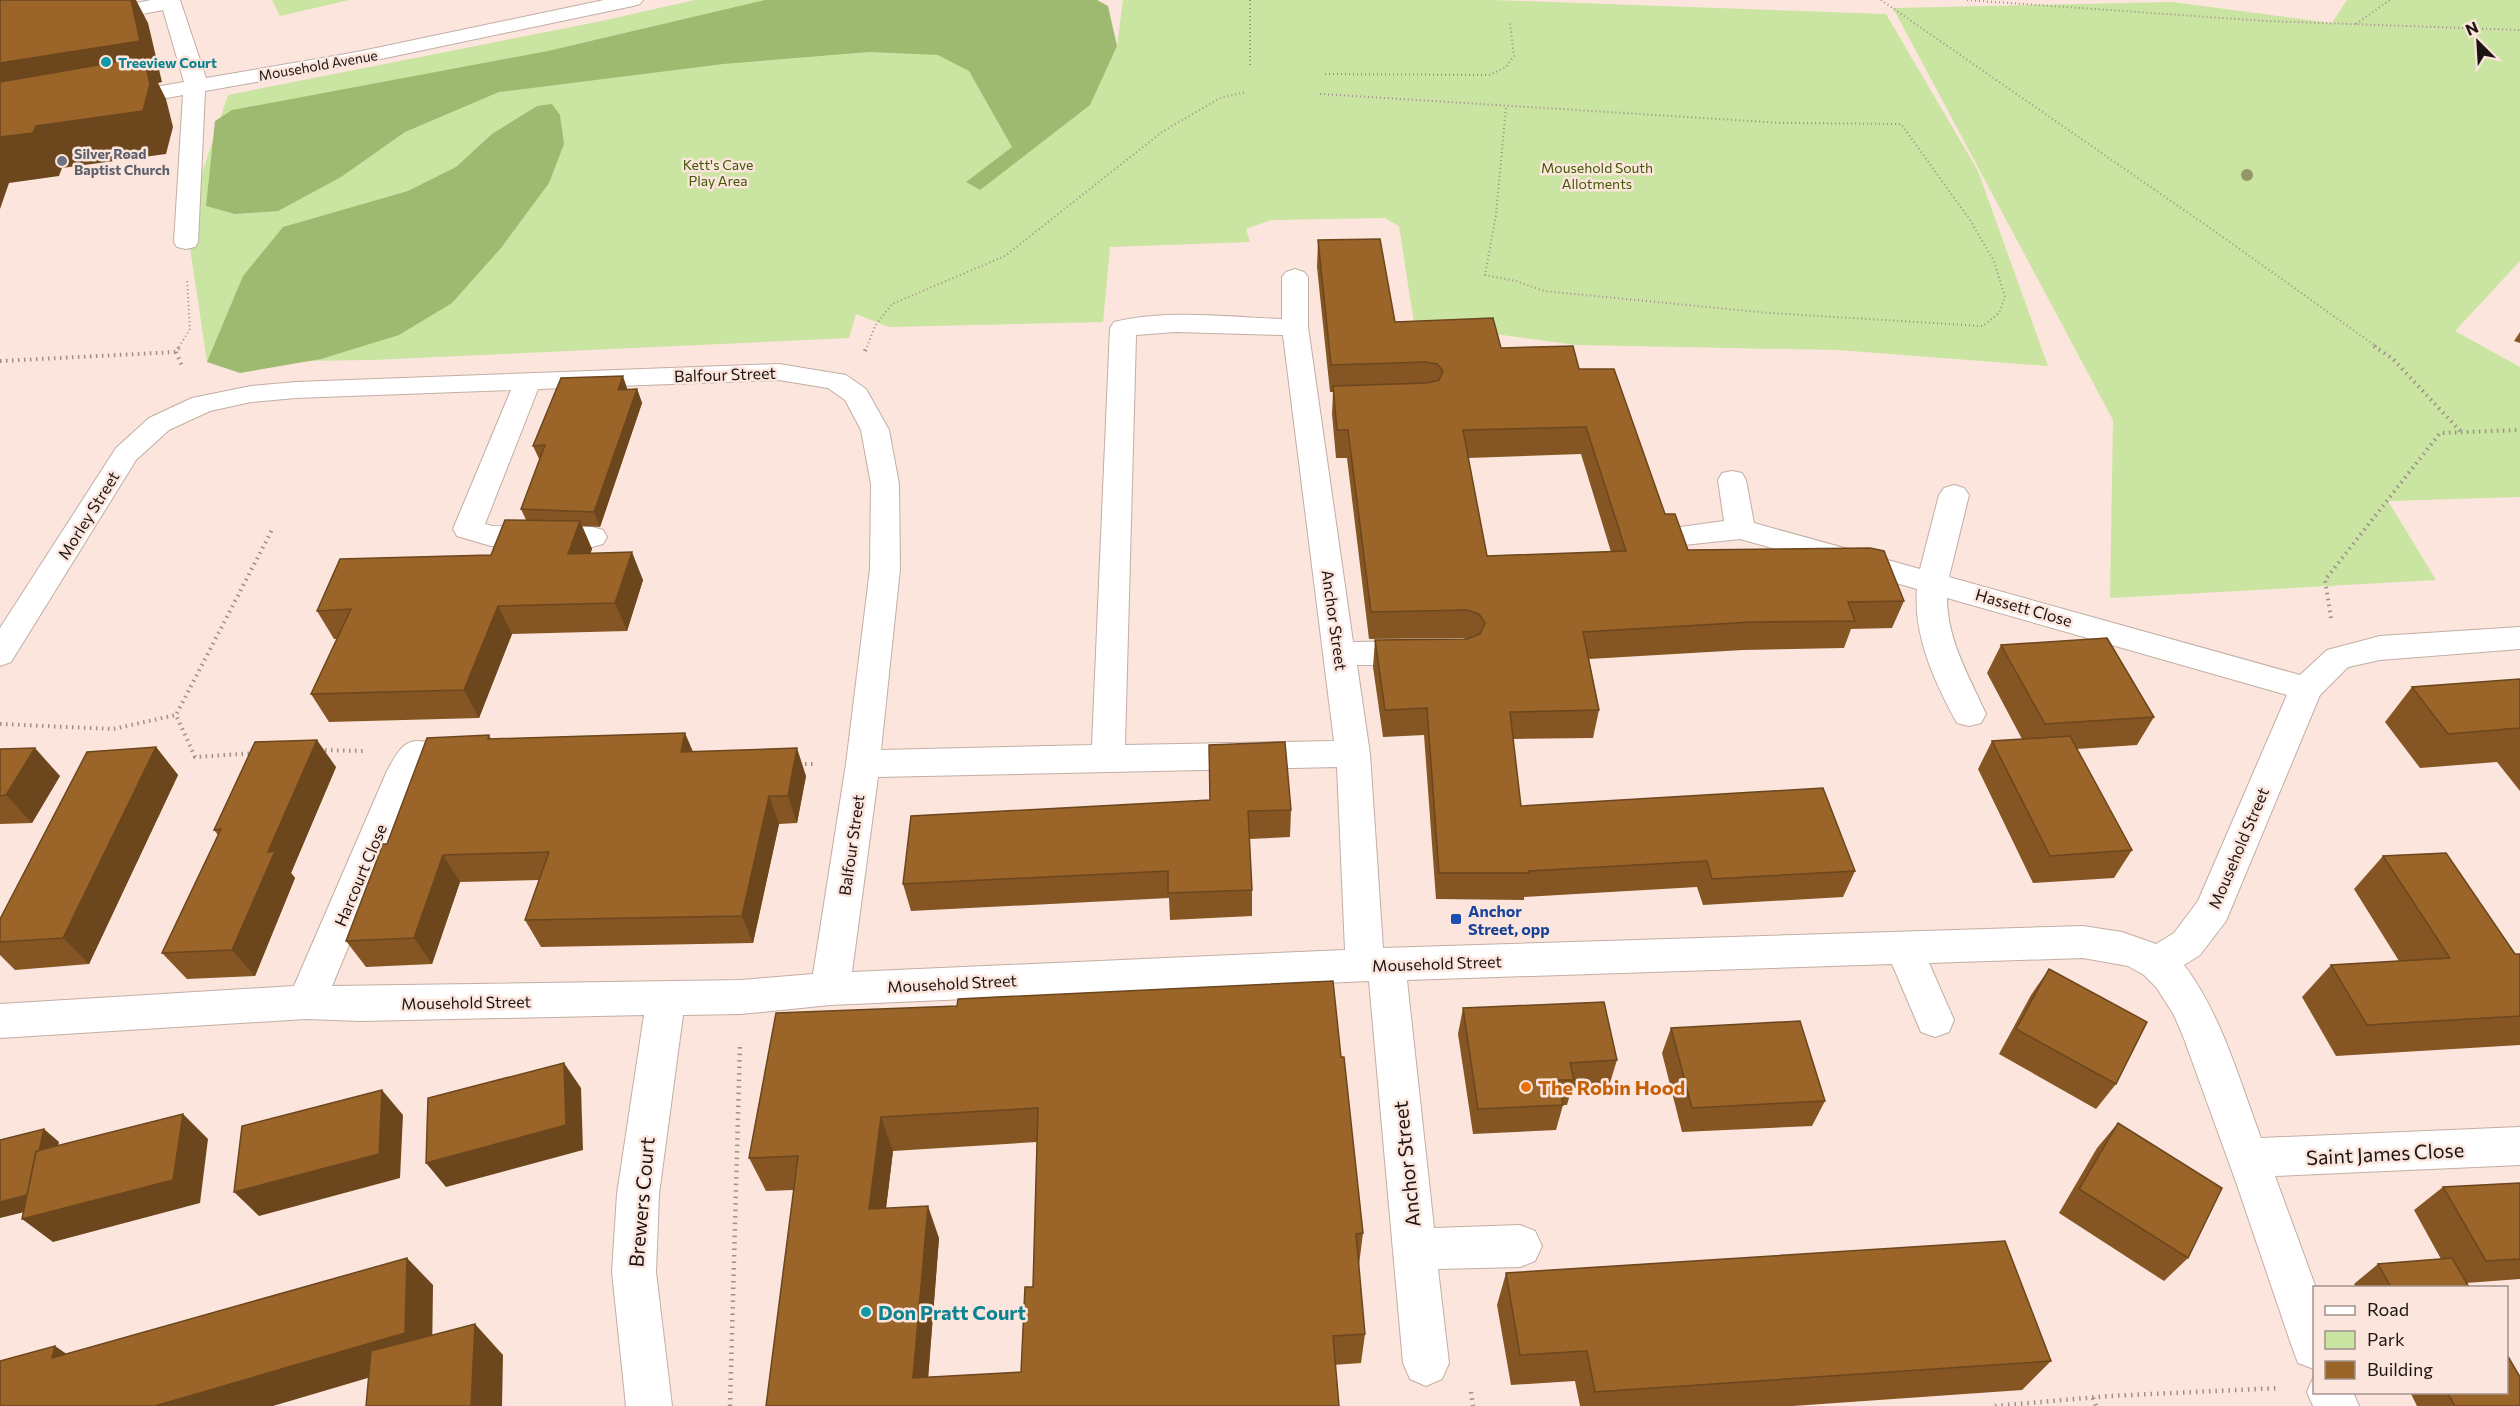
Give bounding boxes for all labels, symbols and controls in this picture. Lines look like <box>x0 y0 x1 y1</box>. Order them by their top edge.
north arrow <box>2448 12 2508 72</box>
text: N <box>2462 17 2481 39</box>
street label: Mousehold Avenue <box>257 46 379 84</box>
place label: Treeview Court <box>118 54 217 71</box>
marker: Treeview Court <box>99 55 113 69</box>
place label: Silver Road Baptist Church <box>74 145 170 178</box>
marker: Silver Road Baptist Church <box>55 154 69 168</box>
park label: Kett's Cave Play Area <box>683 156 753 189</box>
park label: Mousehold South Allotments <box>1541 159 1653 192</box>
street label: Balfour Street <box>674 363 777 385</box>
street label: Morley Street <box>53 467 123 562</box>
street label: Anchor Street <box>1319 568 1352 672</box>
street label: Hassett Close <box>1974 584 2074 630</box>
street label: Mousehold Street <box>2204 784 2272 911</box>
street label: Balfour Street <box>835 793 868 897</box>
street label: Harcourt Close <box>330 821 390 929</box>
place label: Anchor Street, opp <box>1468 901 1550 938</box>
marker: Anchor Street, opp <box>1449 912 1463 926</box>
street label: Mousehold Street <box>1372 951 1503 975</box>
street label: Mousehold Street <box>887 970 1018 996</box>
street label: Mousehold Street <box>401 991 531 1013</box>
place label: The Robin Hood <box>1538 1075 1685 1099</box>
marker: The Robin Hood <box>1519 1080 1533 1094</box>
street label: Anchor Street <box>1387 1100 1425 1228</box>
street label: Brewers Court <box>623 1136 659 1268</box>
street label: Saint James Close <box>2305 1137 2465 1169</box>
legend <box>2313 1286 2508 1394</box>
text: Road <box>2367 1298 2409 1320</box>
place label: Don Pratt Court <box>878 1300 1026 1324</box>
marker: Don Pratt Court <box>859 1305 873 1319</box>
text: Park <box>2367 1328 2405 1350</box>
text: Building <box>2367 1358 2433 1380</box>

